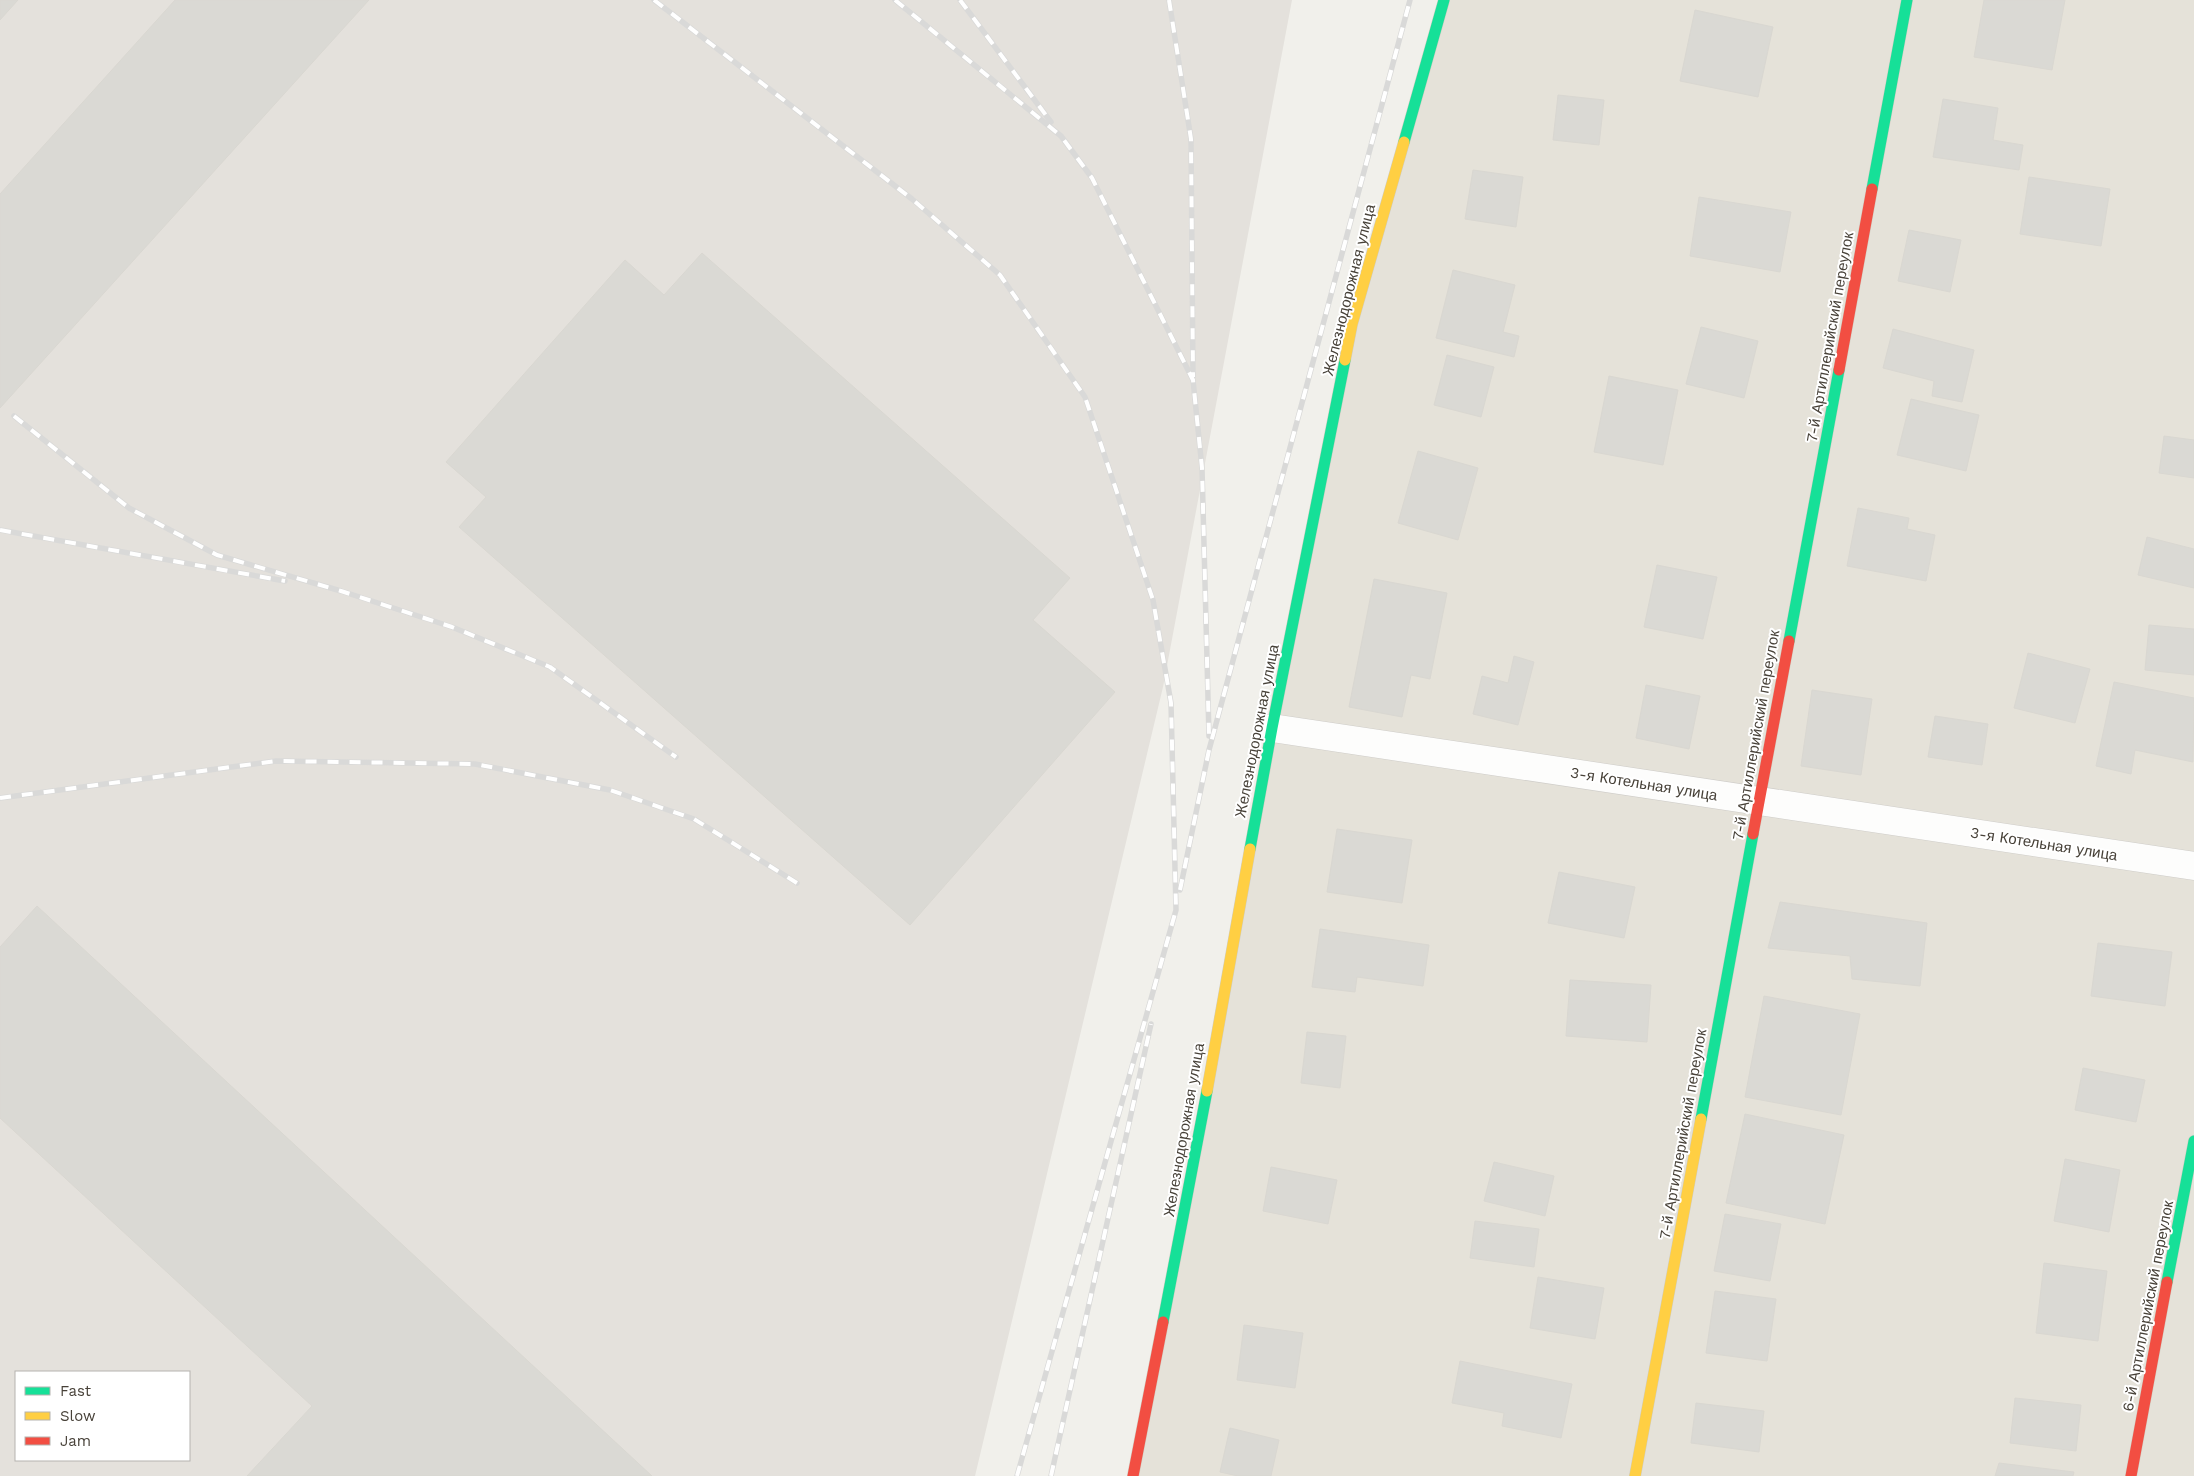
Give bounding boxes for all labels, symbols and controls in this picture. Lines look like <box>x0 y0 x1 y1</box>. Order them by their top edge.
street label: Железнодорожная улица <box>1319 202 1379 378</box>
street label: 7-й Артиллерийский переулок <box>1803 230 1857 443</box>
street label: 7-й Артиллерийский переулок <box>1729 628 1783 841</box>
street label: Железнодорожная улица <box>1231 642 1283 819</box>
street label: 3-я Котельная улица <box>1569 763 1719 805</box>
street label: 3-я Котельная улица <box>1969 823 2119 865</box>
street label: 7-й Артиллерийский переулок <box>1656 1027 1710 1240</box>
street label: Железнодорожная улица <box>1160 1041 1208 1218</box>
street label: 6-й Артиллерийский переулок <box>2119 1199 2177 1413</box>
legend <box>15 1371 190 1461</box>
text: Fast <box>60 1382 92 1400</box>
text: Slow <box>60 1407 96 1425</box>
text: Jam <box>60 1432 91 1450</box>

